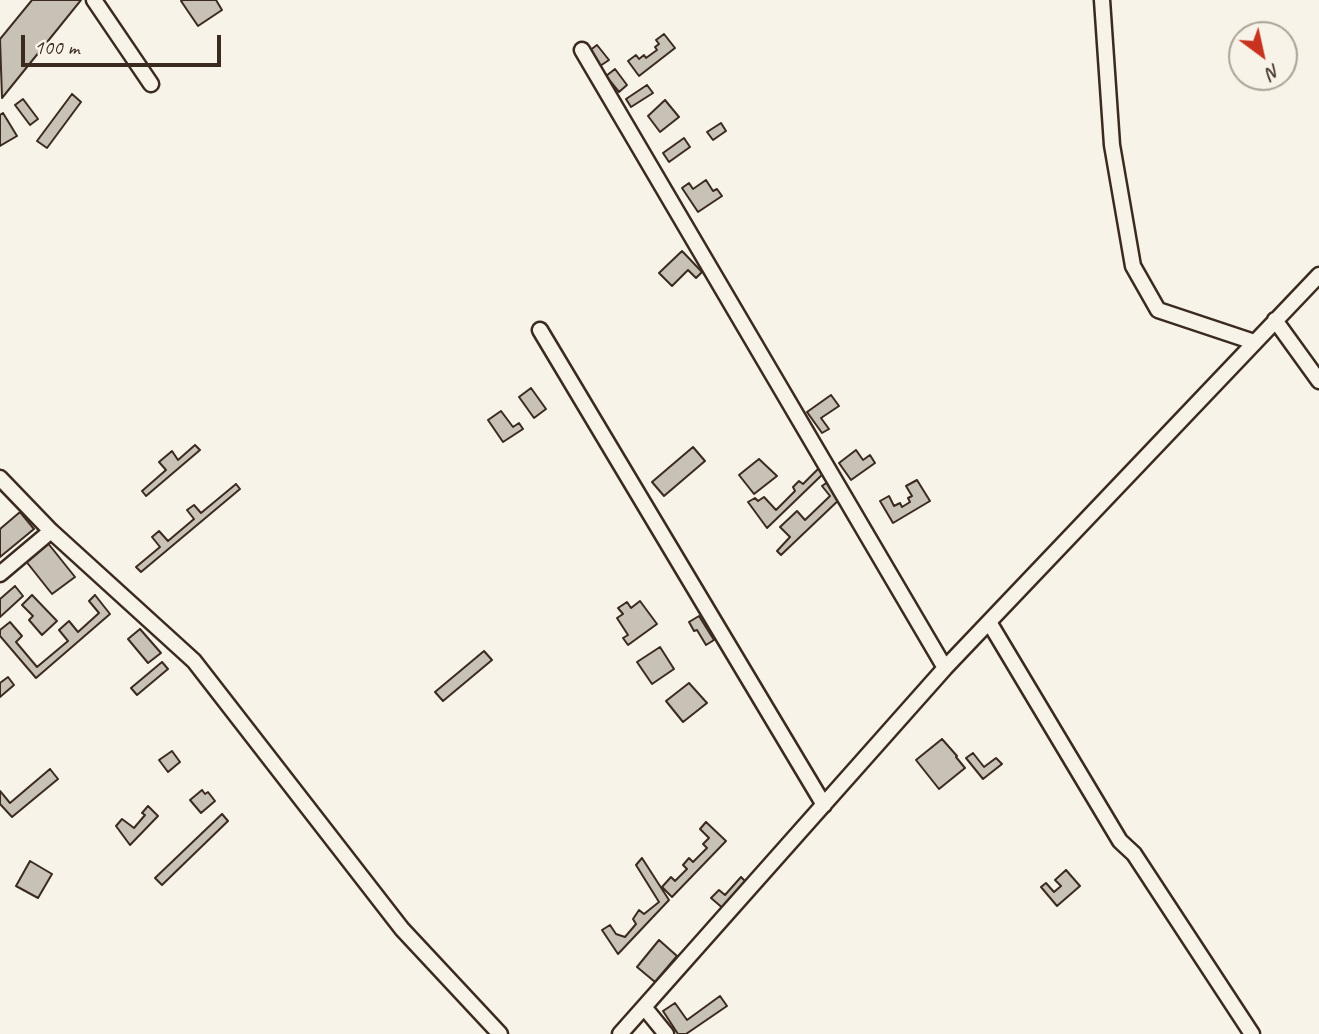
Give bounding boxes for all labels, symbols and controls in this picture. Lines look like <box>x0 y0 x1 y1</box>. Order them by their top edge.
scale bar <box>24 21 224 65</box>
north arrow <box>1228 21 1298 91</box>
text: 100 m <box>34 34 79 60</box>
text: N <box>1262 59 1285 85</box>

